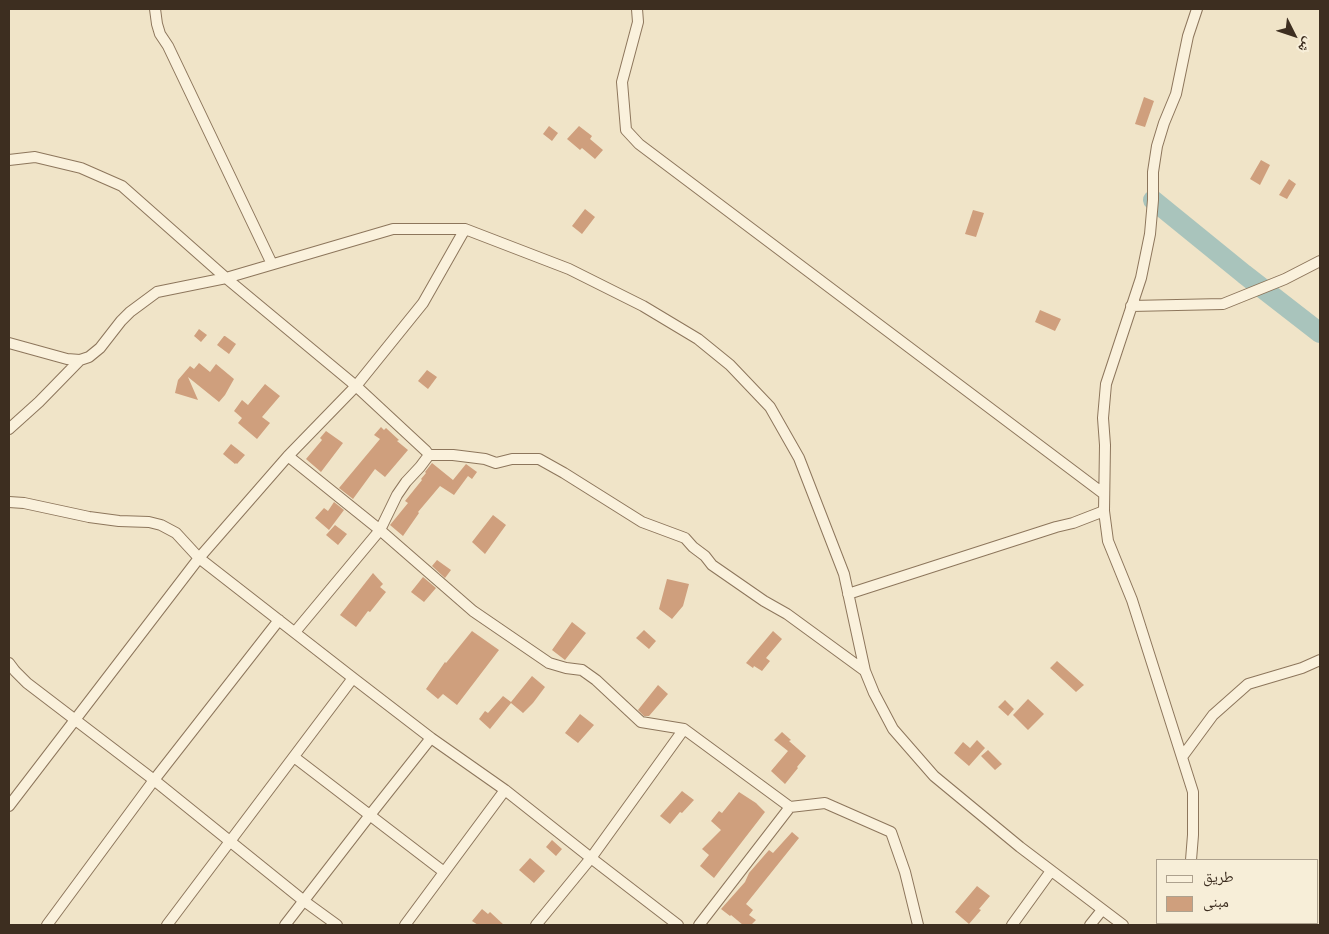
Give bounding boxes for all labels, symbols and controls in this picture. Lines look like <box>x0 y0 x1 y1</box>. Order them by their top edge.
north arrow <box>1269 10 1319 60</box>
text: ش <box>1294 34 1317 56</box>
legend <box>1156 859 1319 924</box>
text: طريق <box>1203 868 1234 886</box>
text: مبنى <box>1203 893 1229 911</box>

